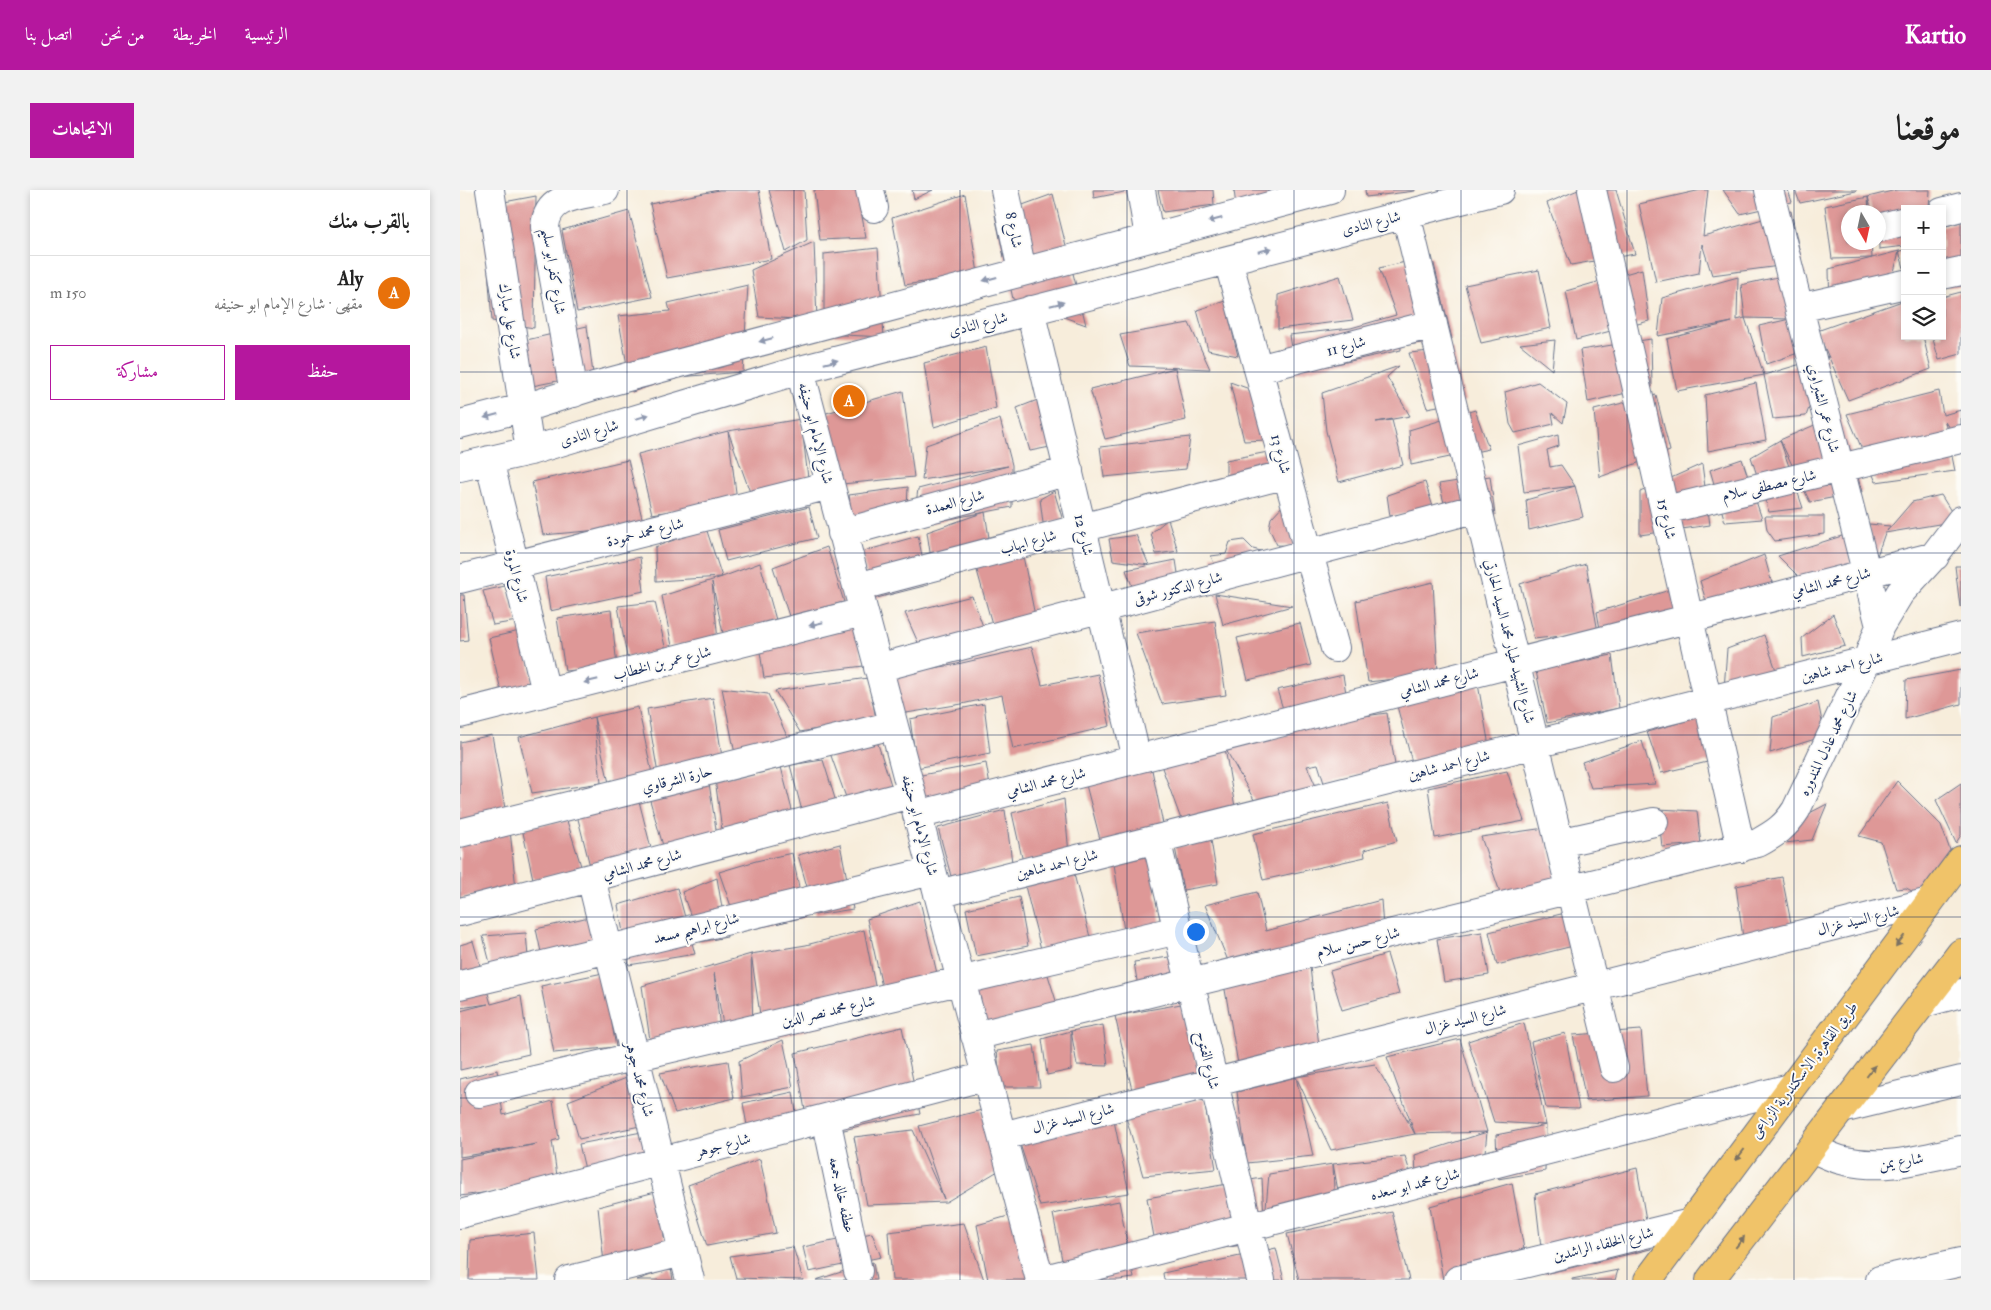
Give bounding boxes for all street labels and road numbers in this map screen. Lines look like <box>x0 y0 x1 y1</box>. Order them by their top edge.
street label: شارع النادى <box>1340 207 1403 243</box>
street label: شارع 8 <box>998 210 1027 250</box>
street label: شارع كفر ابو سليم <box>532 226 570 316</box>
street label: شارع على مبارك <box>491 282 525 361</box>
street label: شارع النادى <box>947 308 1010 344</box>
street label: شارع 11 <box>1324 332 1369 364</box>
street label: شارع عمر الشبراوي <box>1800 361 1844 456</box>
street label: شارع الإمام ابو حنيفه <box>791 380 837 487</box>
street label: شارع النادى <box>557 416 622 454</box>
street label: شارع 13 <box>1263 432 1295 477</box>
street label: شارع مصطفى سلام <box>1720 465 1819 509</box>
street label: شارع العمدة <box>924 486 987 522</box>
street label: شارع 15 <box>1650 497 1680 542</box>
street label: شارع 12 <box>1067 512 1098 558</box>
street label: شارع محمد حمودة <box>605 514 686 554</box>
street label: شارع ايهاب <box>998 526 1059 562</box>
street label: شارع المروة <box>498 547 532 606</box>
street label: شارع الشهيد طيار محمد السيد الحارتي <box>1477 557 1539 726</box>
street label: شارع محمد الشامي <box>1789 563 1874 604</box>
street label: شارع الدكتور شوقى <box>1132 568 1225 612</box>
street label: شارع عمر بن الخطاب <box>611 642 714 688</box>
street label: شارع احمد شاهين <box>1799 648 1886 690</box>
street label: شارع محمد الشامي <box>1397 663 1482 704</box>
street label: شارع محمد عادل المندوره <box>1795 687 1865 801</box>
street label: شارع احمد شاهين <box>1406 746 1493 788</box>
street label: حارة الشرقاوي <box>640 762 715 799</box>
street label: شارع محمد الشامي <box>1004 763 1089 804</box>
street label: شارع الإمام ابو حنيفه <box>894 772 942 879</box>
street label: شارع محمد الشامي <box>600 845 685 887</box>
street label: شارع احمد شاهين <box>1014 845 1101 887</box>
street label: شارع السيد غزال <box>1815 901 1902 943</box>
street label: شارع ابراهيم مسعد <box>651 909 742 953</box>
street label: شارع حسن سلام <box>1314 923 1403 965</box>
street label: شارع محمد نصر الدين <box>779 991 878 1034</box>
street label: طريق القاهرة, الاسكندرية الزراعى <box>1747 998 1862 1142</box>
street label: شارع السيد غزال <box>1422 1000 1509 1042</box>
street label: شارع الفتوح <box>1189 1029 1223 1092</box>
street label: شارع محمد جوهر <box>618 1037 658 1120</box>
street label: شارع السيد غزال <box>1030 1099 1117 1141</box>
street label: شارع جوهر <box>692 1129 753 1165</box>
street label: شارع يمن <box>1877 1149 1925 1177</box>
street label: عطفه خالد جمعه <box>824 1155 859 1235</box>
street label: شارع محمد ابو سعده <box>1368 1164 1462 1208</box>
street label: شارع الخلفاء الراشدين <box>1551 1223 1656 1269</box>

